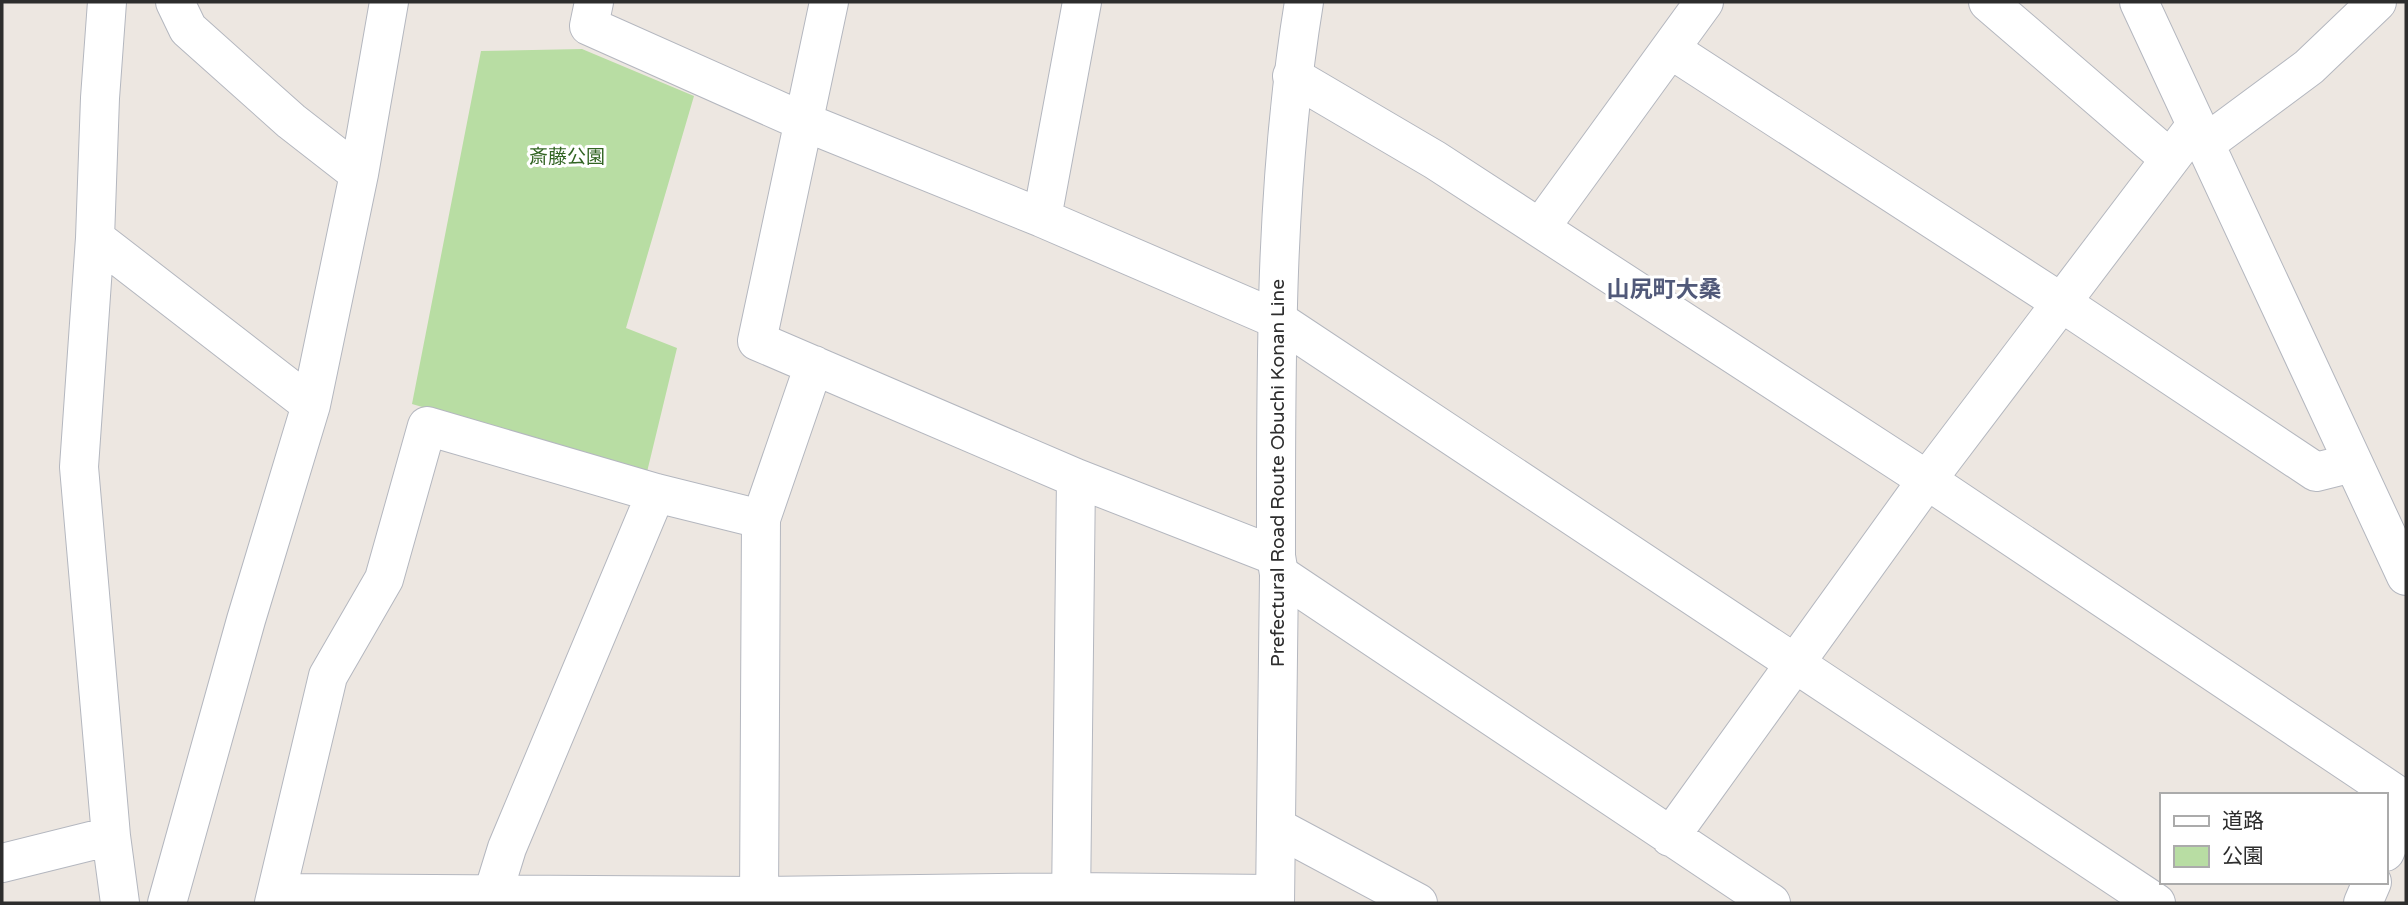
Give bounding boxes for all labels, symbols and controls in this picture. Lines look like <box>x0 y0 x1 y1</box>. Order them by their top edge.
park label: 斎藤公園 <box>529 146 605 168</box>
district label: 山尻町大桑 <box>1607 276 1722 304</box>
street label: Prefectural Road Route Obuchi Konan Line <box>1267 279 1289 667</box>
legend <box>2160 793 2387 884</box>
text: 道路 <box>2222 809 2264 834</box>
text: 公園 <box>2222 844 2264 869</box>

